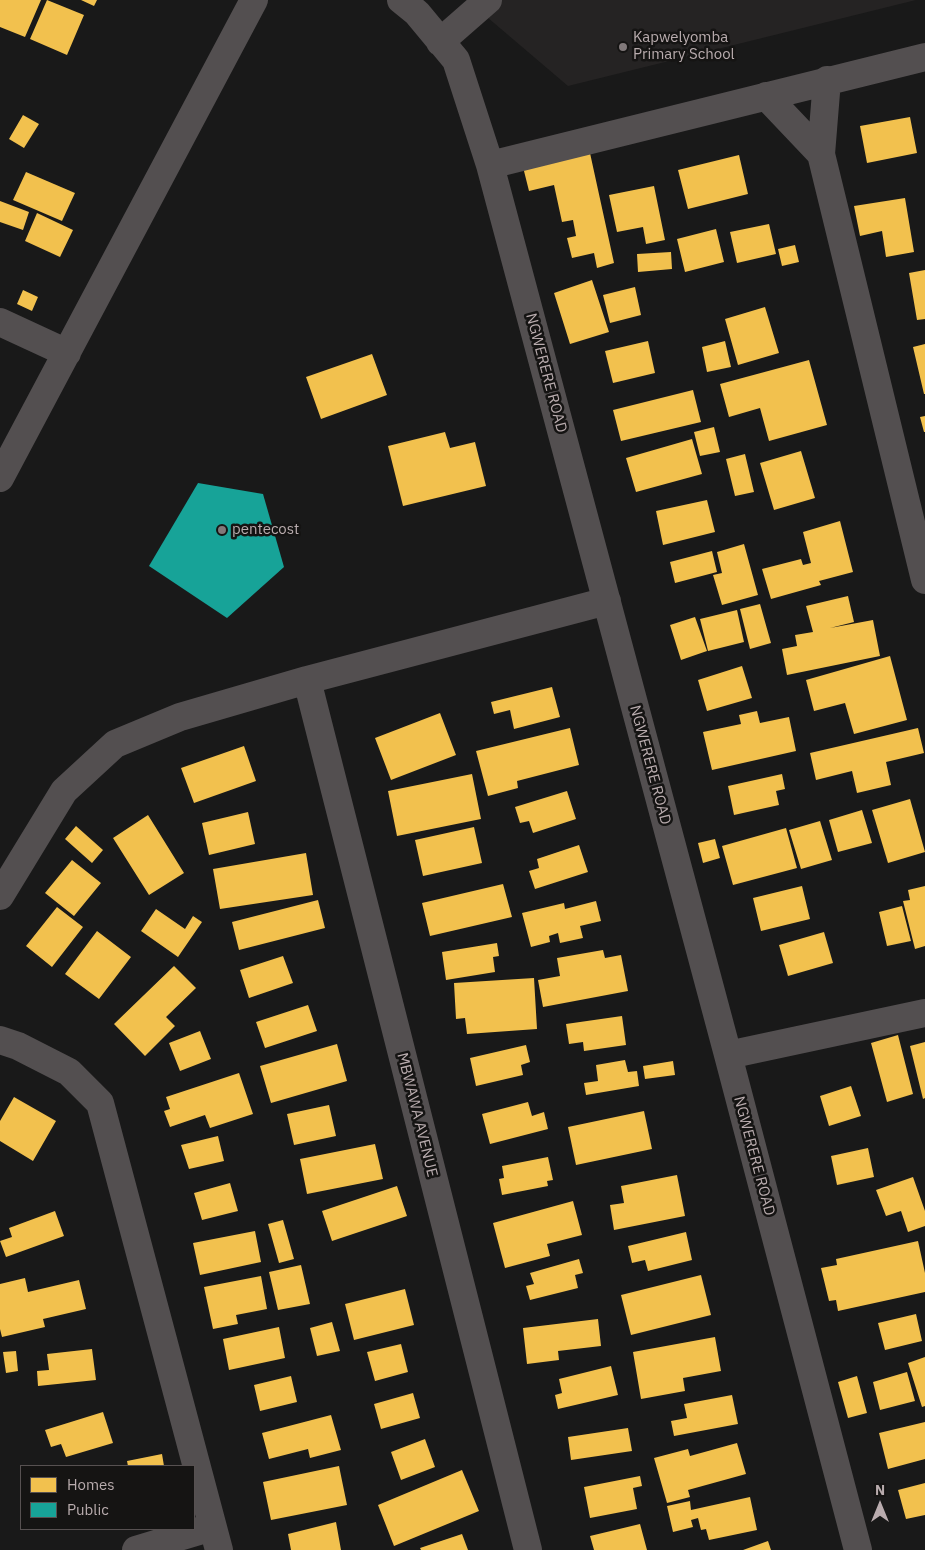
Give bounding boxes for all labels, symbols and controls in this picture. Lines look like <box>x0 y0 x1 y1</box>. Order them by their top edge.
place label: Kapwelyomba Primary School <box>633 29 735 64</box>
marker: Kapwelyomba Primary School <box>617 41 629 53</box>
street label: NGWERERE ROAD <box>521 311 571 435</box>
place label: pentecost <box>232 521 299 539</box>
marker: pentecost <box>216 524 228 536</box>
street label: NGWERERE ROAD <box>625 703 675 827</box>
street label: MBWAWA AVENUE <box>393 1051 441 1179</box>
street label: NGWERERE ROAD <box>729 1094 779 1218</box>
legend <box>20 1465 195 1530</box>
text: Homes <box>67 1475 115 1494</box>
north arrow <box>855 1480 905 1530</box>
text: N <box>875 1481 885 1499</box>
text: Public <box>67 1500 109 1519</box>

